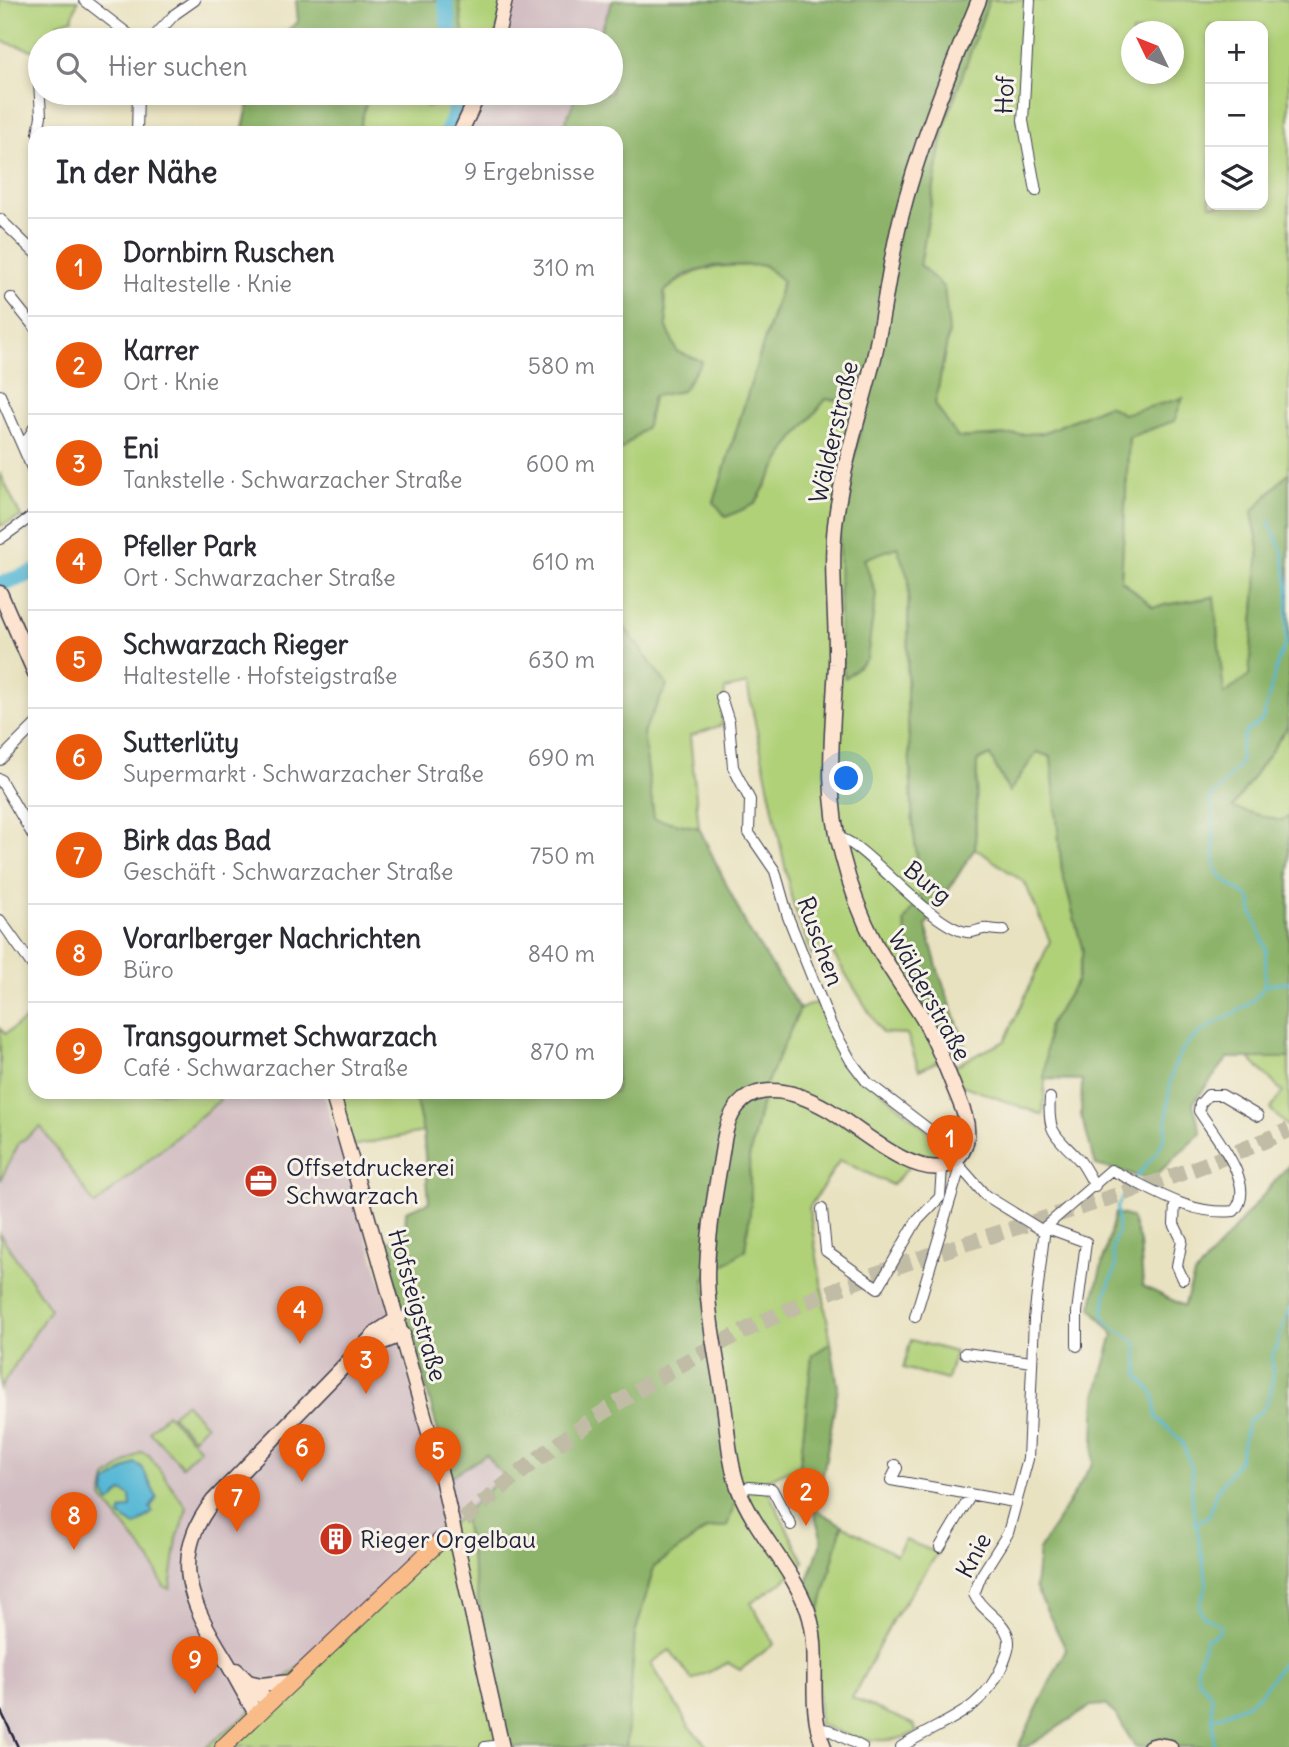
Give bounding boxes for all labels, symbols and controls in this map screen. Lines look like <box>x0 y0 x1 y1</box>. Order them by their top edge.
north arrow <box>1121 21 1184 84</box>
map controls <box>1205 21 1268 210</box>
button: + <box>1205 21 1268 84</box>
search box <box>28 28 623 105</box>
icon: search <box>52 48 90 86</box>
text: Hier suchen <box>108 50 248 83</box>
street label: Hof <box>988 74 1020 115</box>
button: − <box>1205 84 1268 147</box>
button: layers <box>1205 147 1268 210</box>
text: In der Nähe <box>56 153 218 191</box>
text: 9 Ergebnisse <box>464 157 595 186</box>
text: Dornbirn Ruschen <box>123 236 334 269</box>
text: 1 <box>74 253 84 282</box>
text: 310 m <box>532 253 595 282</box>
text: Haltestelle · Knie <box>123 269 292 298</box>
text: Karrer <box>123 334 199 367</box>
text: 2 <box>73 351 85 380</box>
text: 580 m <box>528 351 595 380</box>
street label: Wälderstraße <box>802 358 864 506</box>
text: Ort · Knie <box>123 367 219 396</box>
text: Eni <box>123 432 159 465</box>
text: 3 <box>72 449 86 478</box>
text: 600 m <box>526 449 595 478</box>
text: Tankstelle · Schwarzacher Straße <box>123 465 462 494</box>
text: Pfeller Park <box>123 530 257 563</box>
text: 4 <box>72 547 86 576</box>
text: 610 m <box>532 547 595 576</box>
text: Ort · Schwarzacher Straße <box>123 563 396 592</box>
text: Schwarzach Rieger <box>123 628 348 661</box>
text: 5 <box>72 645 86 674</box>
text: 630 m <box>528 645 595 674</box>
text: Haltestelle · Hofsteigstraße <box>123 661 397 690</box>
text: Sutterlüty <box>123 726 239 759</box>
text: 6 <box>72 743 86 772</box>
text: 690 m <box>528 743 595 772</box>
text: Supermarkt · Schwarzacher Straße <box>123 759 484 788</box>
your location <box>829 761 863 795</box>
text: Birk das Bad <box>123 824 271 857</box>
text: 7 <box>73 841 85 870</box>
text: 750 m <box>530 841 595 870</box>
street label: Burg <box>898 854 958 910</box>
text: Geschäft · Schwarzacher Straße <box>123 857 454 886</box>
street label: Ruschen <box>791 892 851 990</box>
text: Vorarlberger Nachrichten <box>123 922 421 955</box>
street label: Wälderstraße <box>882 924 978 1066</box>
text: 8 <box>72 939 86 968</box>
text: 840 m <box>528 939 595 968</box>
text: Büro <box>123 955 174 984</box>
text: Transgourmet Schwarzach <box>123 1020 437 1053</box>
text: 9 <box>72 1037 86 1066</box>
text: 870 m <box>530 1037 595 1066</box>
text: Café · Schwarzacher Straße <box>123 1053 408 1082</box>
pin: 1 <box>927 1115 973 1173</box>
place label: Offsetdruckerei Schwarzach <box>286 1152 455 1210</box>
office icon: Offsetdruckerei Schwarzach <box>242 1162 280 1200</box>
street label: Hofsteigstraße <box>382 1225 454 1385</box>
pin: 4 <box>277 1286 323 1344</box>
pin: 3 <box>343 1336 389 1394</box>
pin: 6 <box>279 1424 325 1482</box>
pin: 5 <box>415 1427 461 1485</box>
pin: 2 <box>783 1468 829 1526</box>
pin: 7 <box>214 1474 260 1532</box>
pin: 8 <box>51 1492 97 1550</box>
building icon: Rieger Orgelbau <box>317 1520 355 1558</box>
place label: Rieger Orgelbau <box>360 1524 536 1554</box>
street label: Knie <box>949 1527 997 1583</box>
pin: 9 <box>172 1636 218 1694</box>

